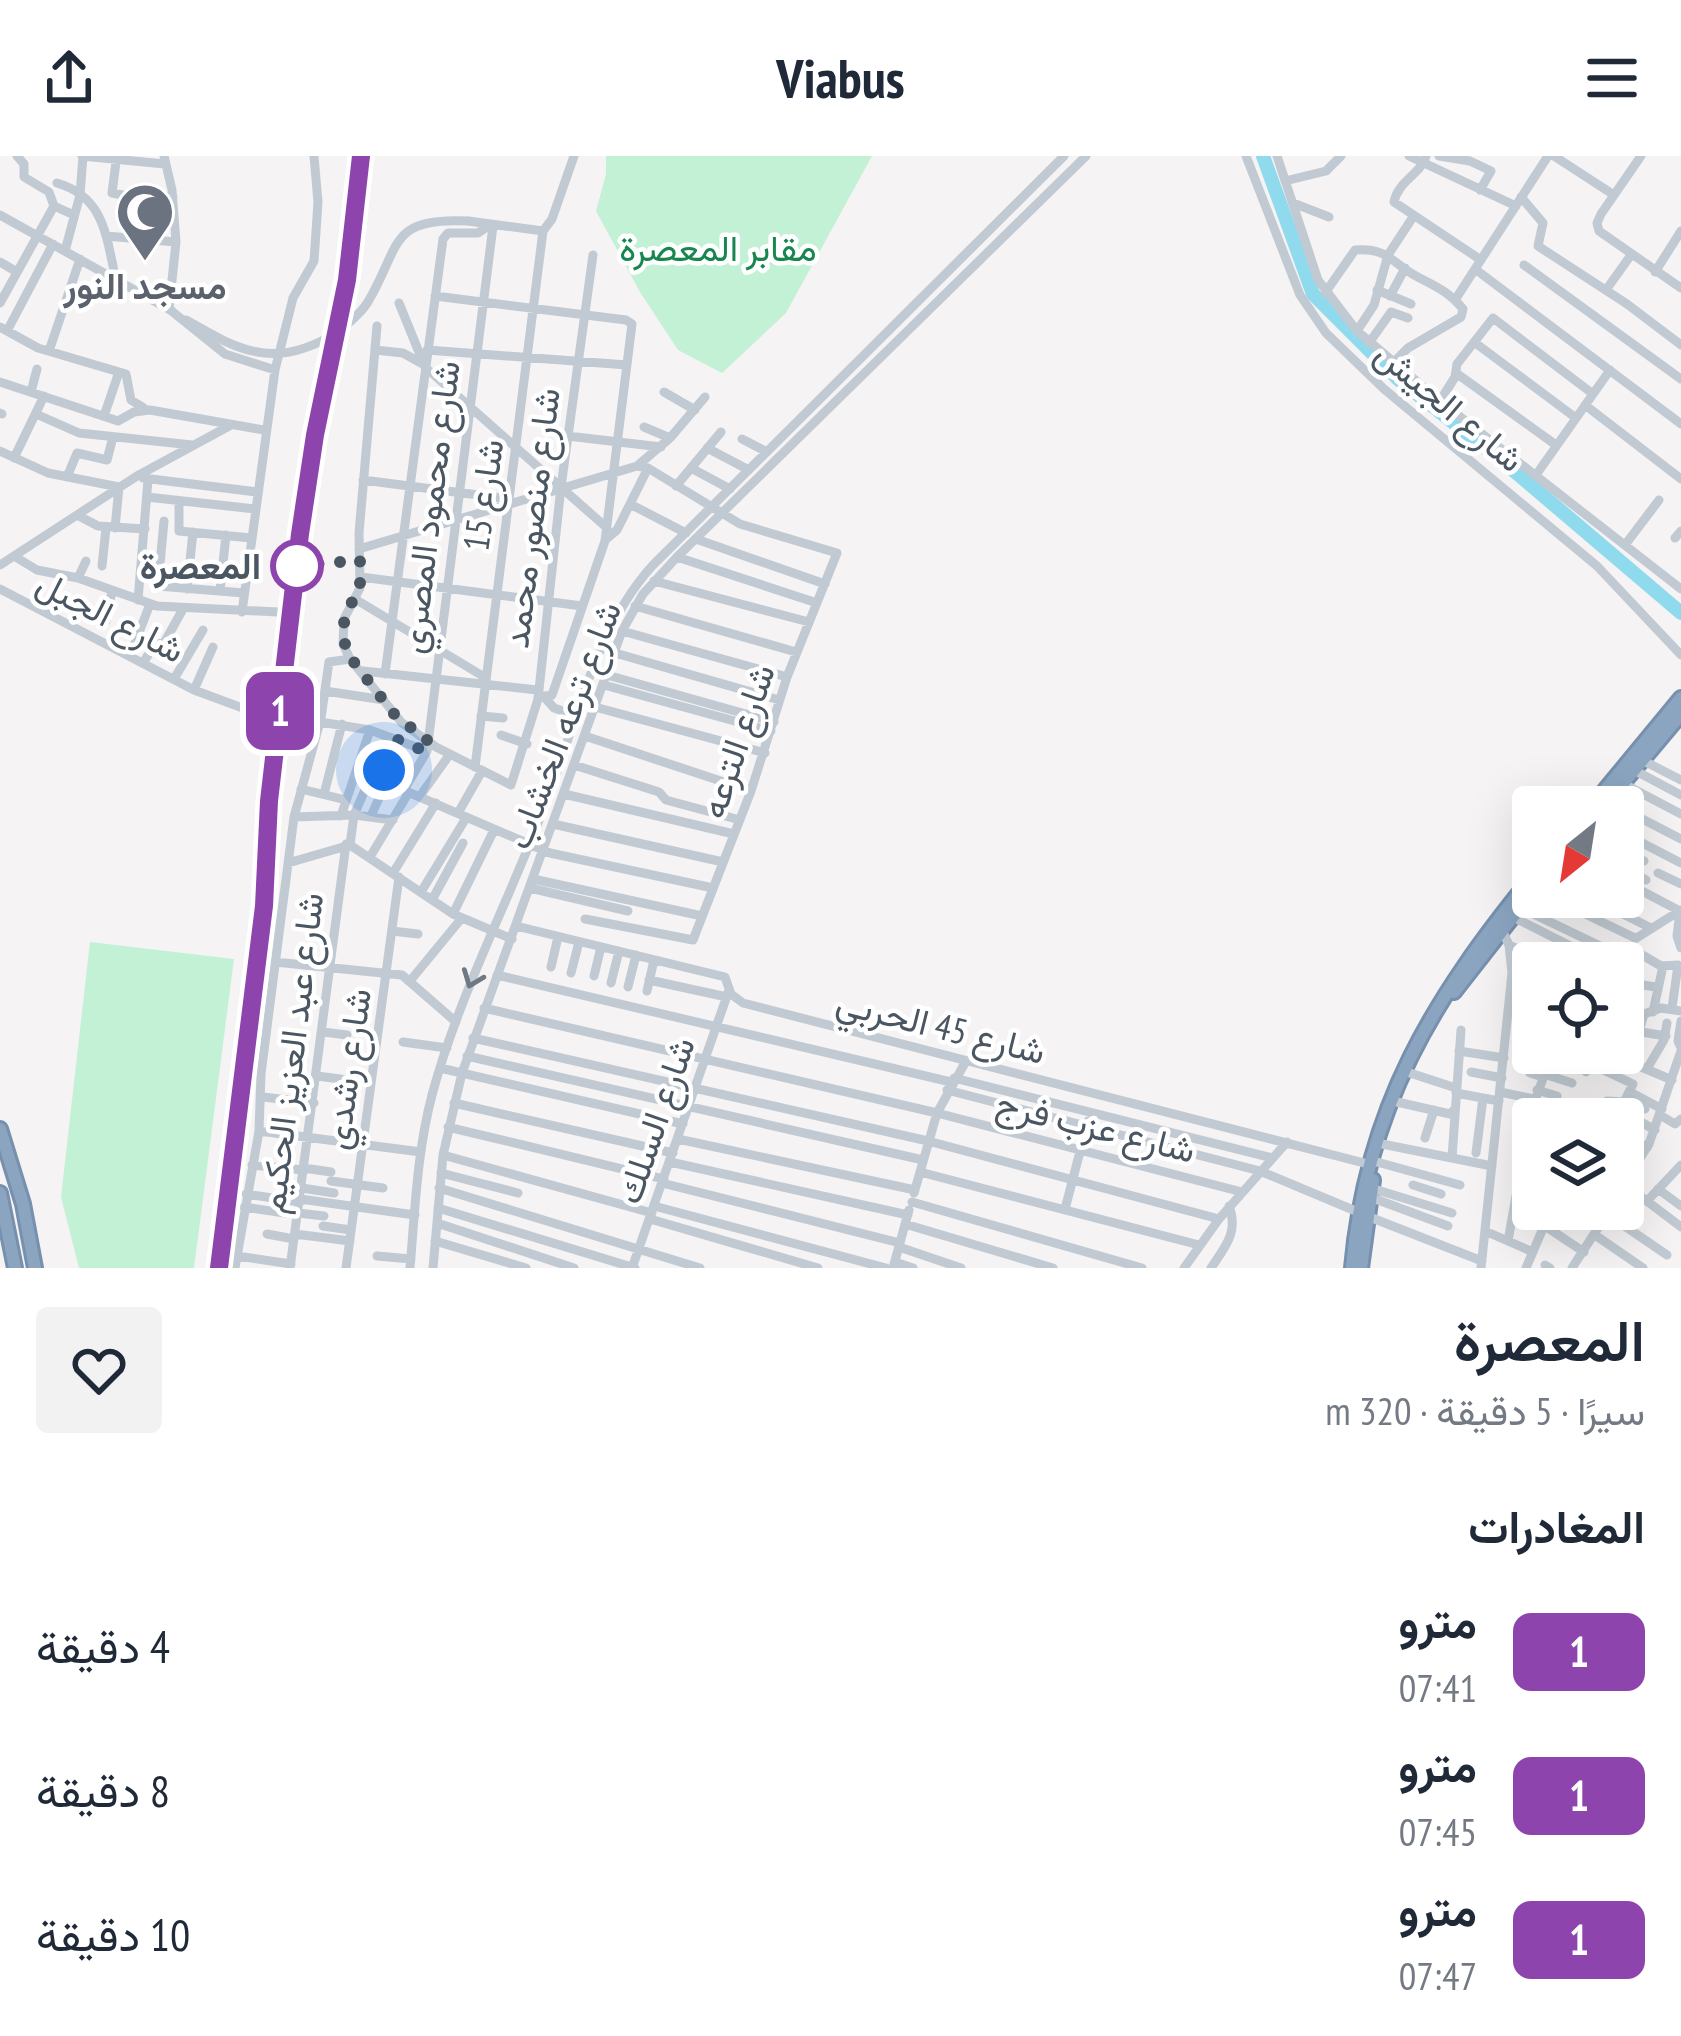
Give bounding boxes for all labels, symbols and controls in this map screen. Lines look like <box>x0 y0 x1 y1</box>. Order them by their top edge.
text: Viabus <box>776 43 905 113</box>
icon: share <box>36 45 102 111</box>
icon: menu <box>1579 45 1645 111</box>
mosque icon: مسجد النور <box>114 181 176 263</box>
park label: مقابر المعصرة <box>619 224 817 271</box>
place label: مسجد النور <box>63 262 226 309</box>
street label: شارع الجيش <box>1365 329 1535 483</box>
street label: شارع محمود المصري <box>387 358 477 657</box>
street label: شارع منصور محمد <box>491 385 572 651</box>
street label: شارع 15 <box>451 436 516 554</box>
marker: المعصرة <box>272 541 322 591</box>
place label: المعصرة <box>140 542 261 589</box>
street label: شارع الجبل <box>28 558 193 675</box>
street label: شارع ترعه الخشاب <box>494 594 633 856</box>
street label: شارع الترعه <box>688 657 787 825</box>
line badge: 1 <box>241 672 319 750</box>
text: 1 <box>270 683 290 738</box>
your location <box>354 740 414 800</box>
north arrow <box>1512 786 1644 918</box>
map controls <box>1512 786 1644 1230</box>
street label: شارع عبد العزيز الحكيم <box>248 890 335 1216</box>
button: locate <box>1512 942 1644 1074</box>
one-way arrow <box>462 968 486 989</box>
street label: شارع 45 الحربي <box>830 977 1050 1081</box>
street label: شارع رشدي <box>312 985 388 1154</box>
street label: شارع السلك <box>604 1030 707 1210</box>
street label: شارع عزب فرج <box>991 1078 1201 1175</box>
button: layers <box>1512 1098 1644 1230</box>
text: المعصرة <box>1454 1303 1645 1377</box>
button: heart <box>36 1307 162 1433</box>
text: سيرًا · 5 دقيقة · 320 m <box>1325 1385 1645 1436</box>
text: المغادرات <box>1468 1497 1645 1555</box>
text: مترو <box>1398 1592 1477 1650</box>
text: 4 دقيقة <box>36 1617 170 1675</box>
text: 1 <box>1569 1624 1589 1679</box>
text: 07:41 <box>1399 1662 1477 1713</box>
text: مترو <box>1398 1736 1477 1794</box>
text: 8 دقيقة <box>36 1761 170 1819</box>
text: 1 <box>1569 1768 1589 1823</box>
text: 07:45 <box>1399 1806 1477 1857</box>
text: مترو <box>1398 1880 1477 1938</box>
text: 10 دقيقة <box>36 1905 190 1963</box>
text: 1 <box>1569 1912 1589 1967</box>
text: 07:47 <box>1399 1950 1477 2001</box>

